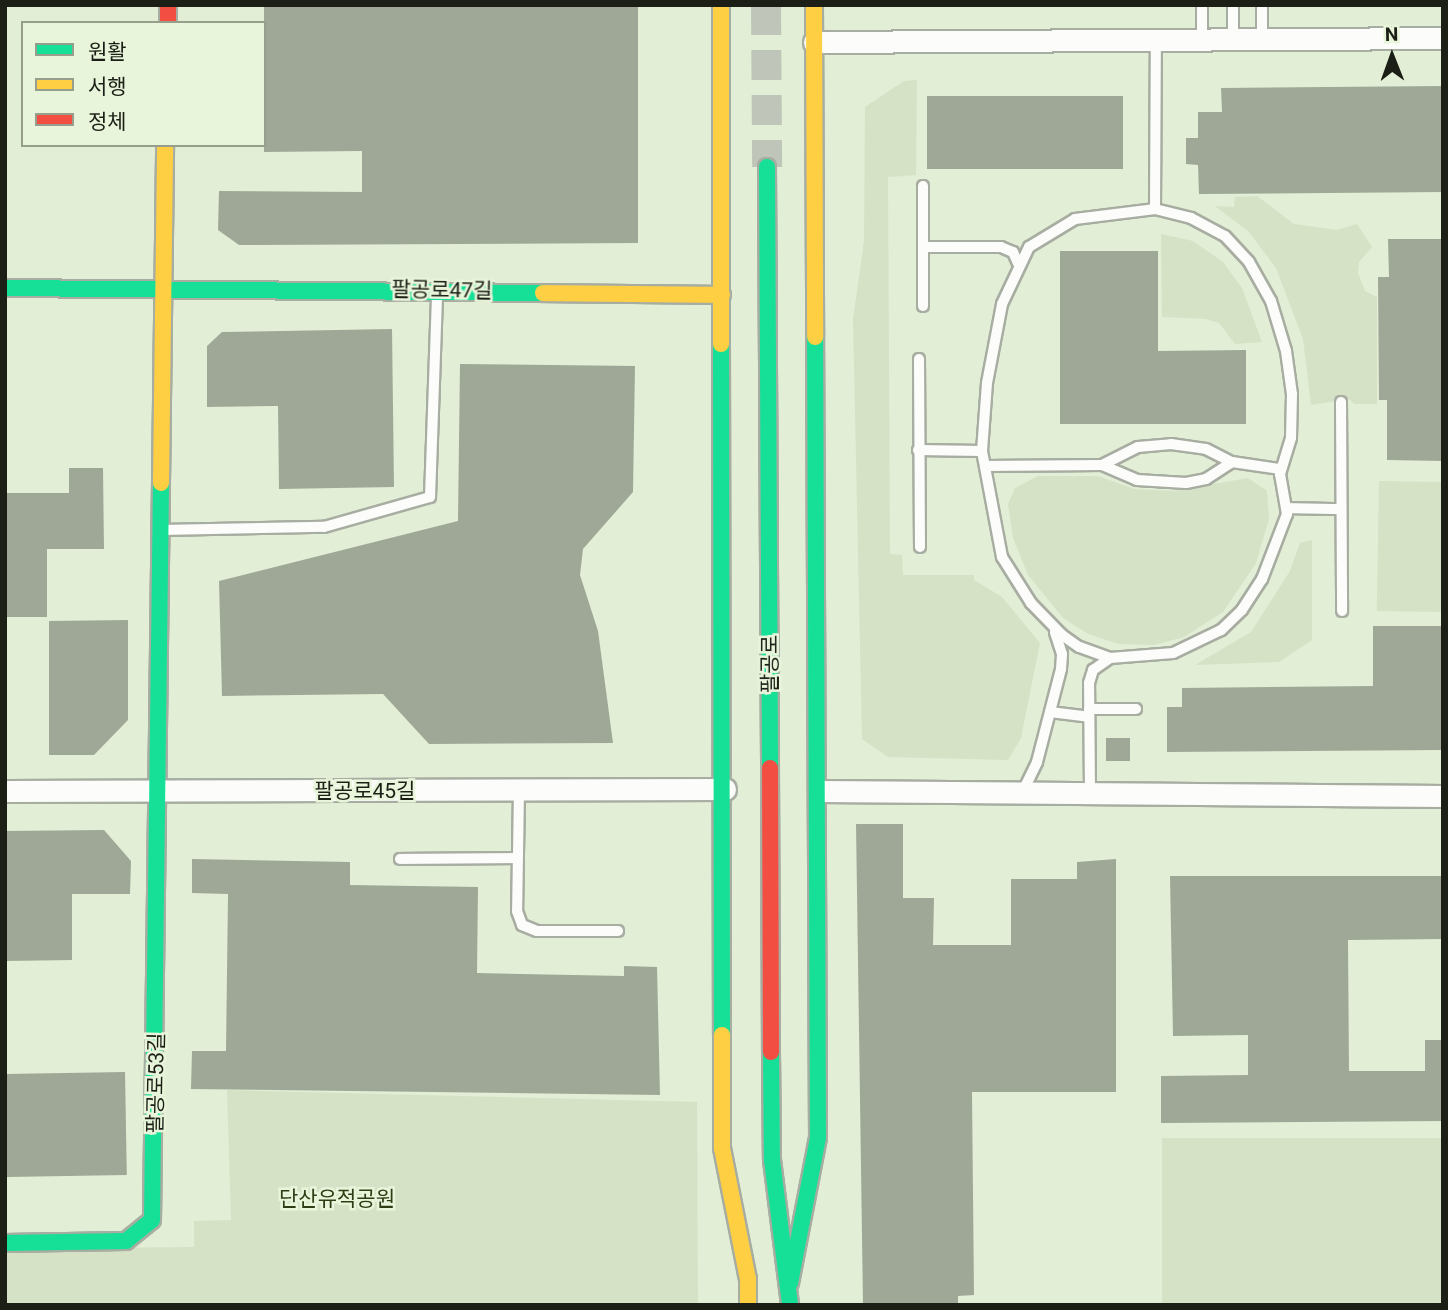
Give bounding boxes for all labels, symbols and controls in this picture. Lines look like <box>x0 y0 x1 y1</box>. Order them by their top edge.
legend <box>21 21 266 147</box>
north arrow <box>1357 21 1427 91</box>
text: N <box>1385 23 1399 46</box>
text: 원활 <box>88 40 127 64</box>
text: 서행 <box>88 75 127 99</box>
text: 정체 <box>88 110 127 134</box>
street label: 팔공로47길 <box>391 277 493 303</box>
street label: 팔공로 <box>757 635 783 693</box>
street label: 팔공로45길 <box>315 778 415 804</box>
street label: 팔공로53길 <box>143 1032 169 1134</box>
park label: 단산유적공원 <box>279 1186 395 1212</box>

